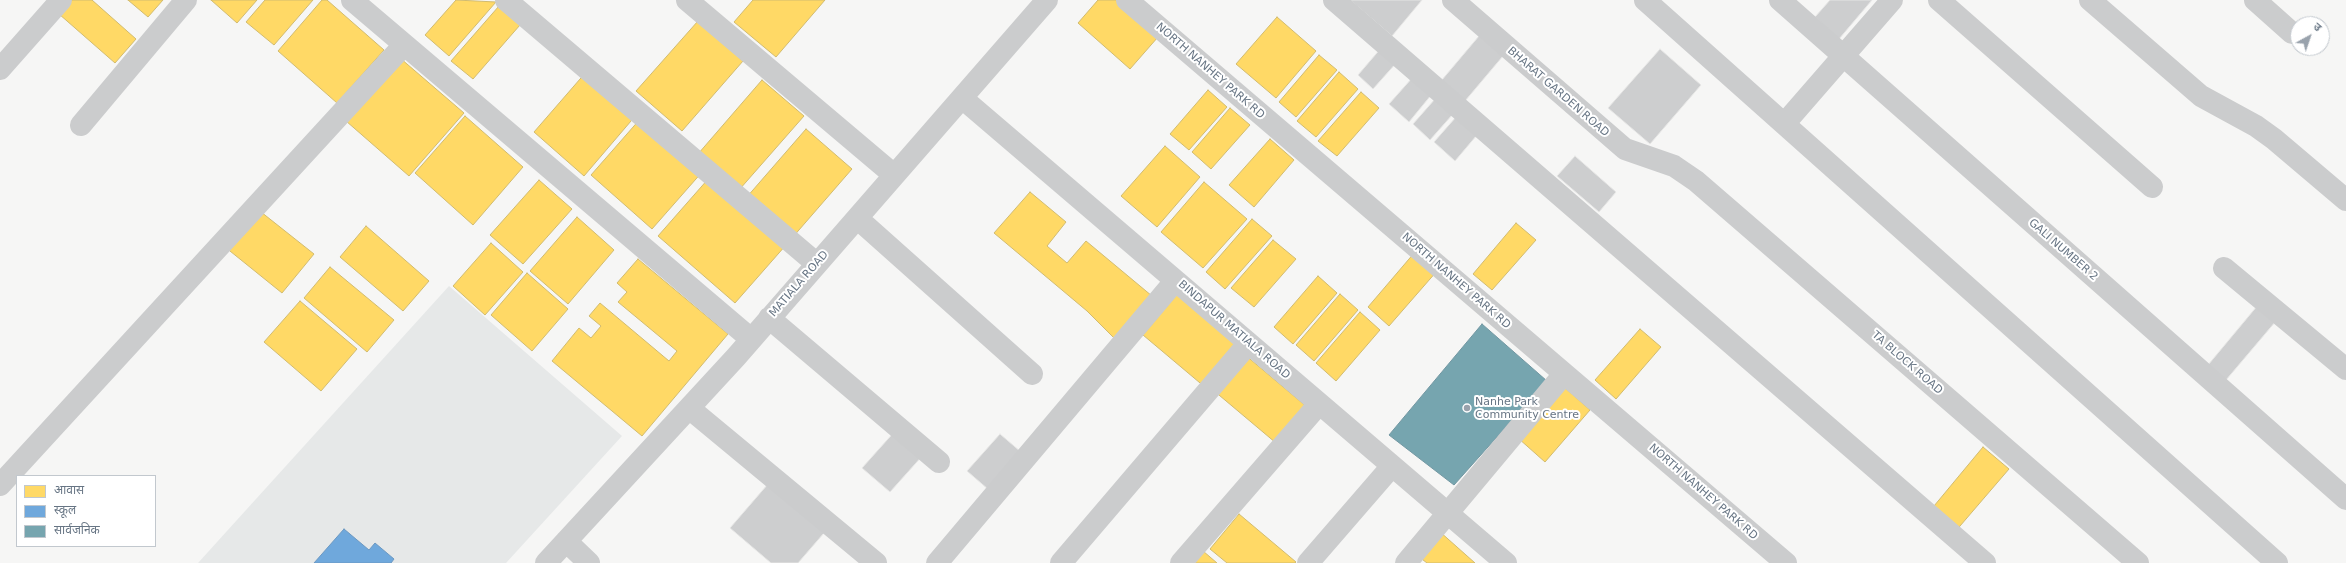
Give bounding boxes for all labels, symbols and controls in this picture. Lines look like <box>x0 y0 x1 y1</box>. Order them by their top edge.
north arrow <box>2290 16 2330 56</box>
street label: NORTH NANHEY PARK RD <box>1153 20 1267 122</box>
text: उ <box>2311 20 2324 34</box>
street label: BHARAT GARDEN ROAD <box>1504 44 1612 140</box>
street label: GALI NUMBER 2 <box>2026 216 2100 284</box>
street label: NORTH NANHEY PARK RD <box>1399 230 1513 332</box>
street label: MATIALA ROAD <box>767 248 831 320</box>
street label: BINDAPUR MATIALA ROAD <box>1175 278 1293 382</box>
street label: TA BLOCK ROAD <box>1869 329 1945 397</box>
place label: Nanhe Park Community Centre <box>1475 395 1579 421</box>
marker: Nanhe Park Community Centre <box>1462 403 1472 413</box>
street label: NORTH NANHEY PARK RD <box>1646 441 1760 543</box>
legend <box>16 475 156 547</box>
text: आवास <box>54 483 84 497</box>
text: स्कूल <box>54 503 76 517</box>
text: सार्वजनिक <box>54 523 100 537</box>

